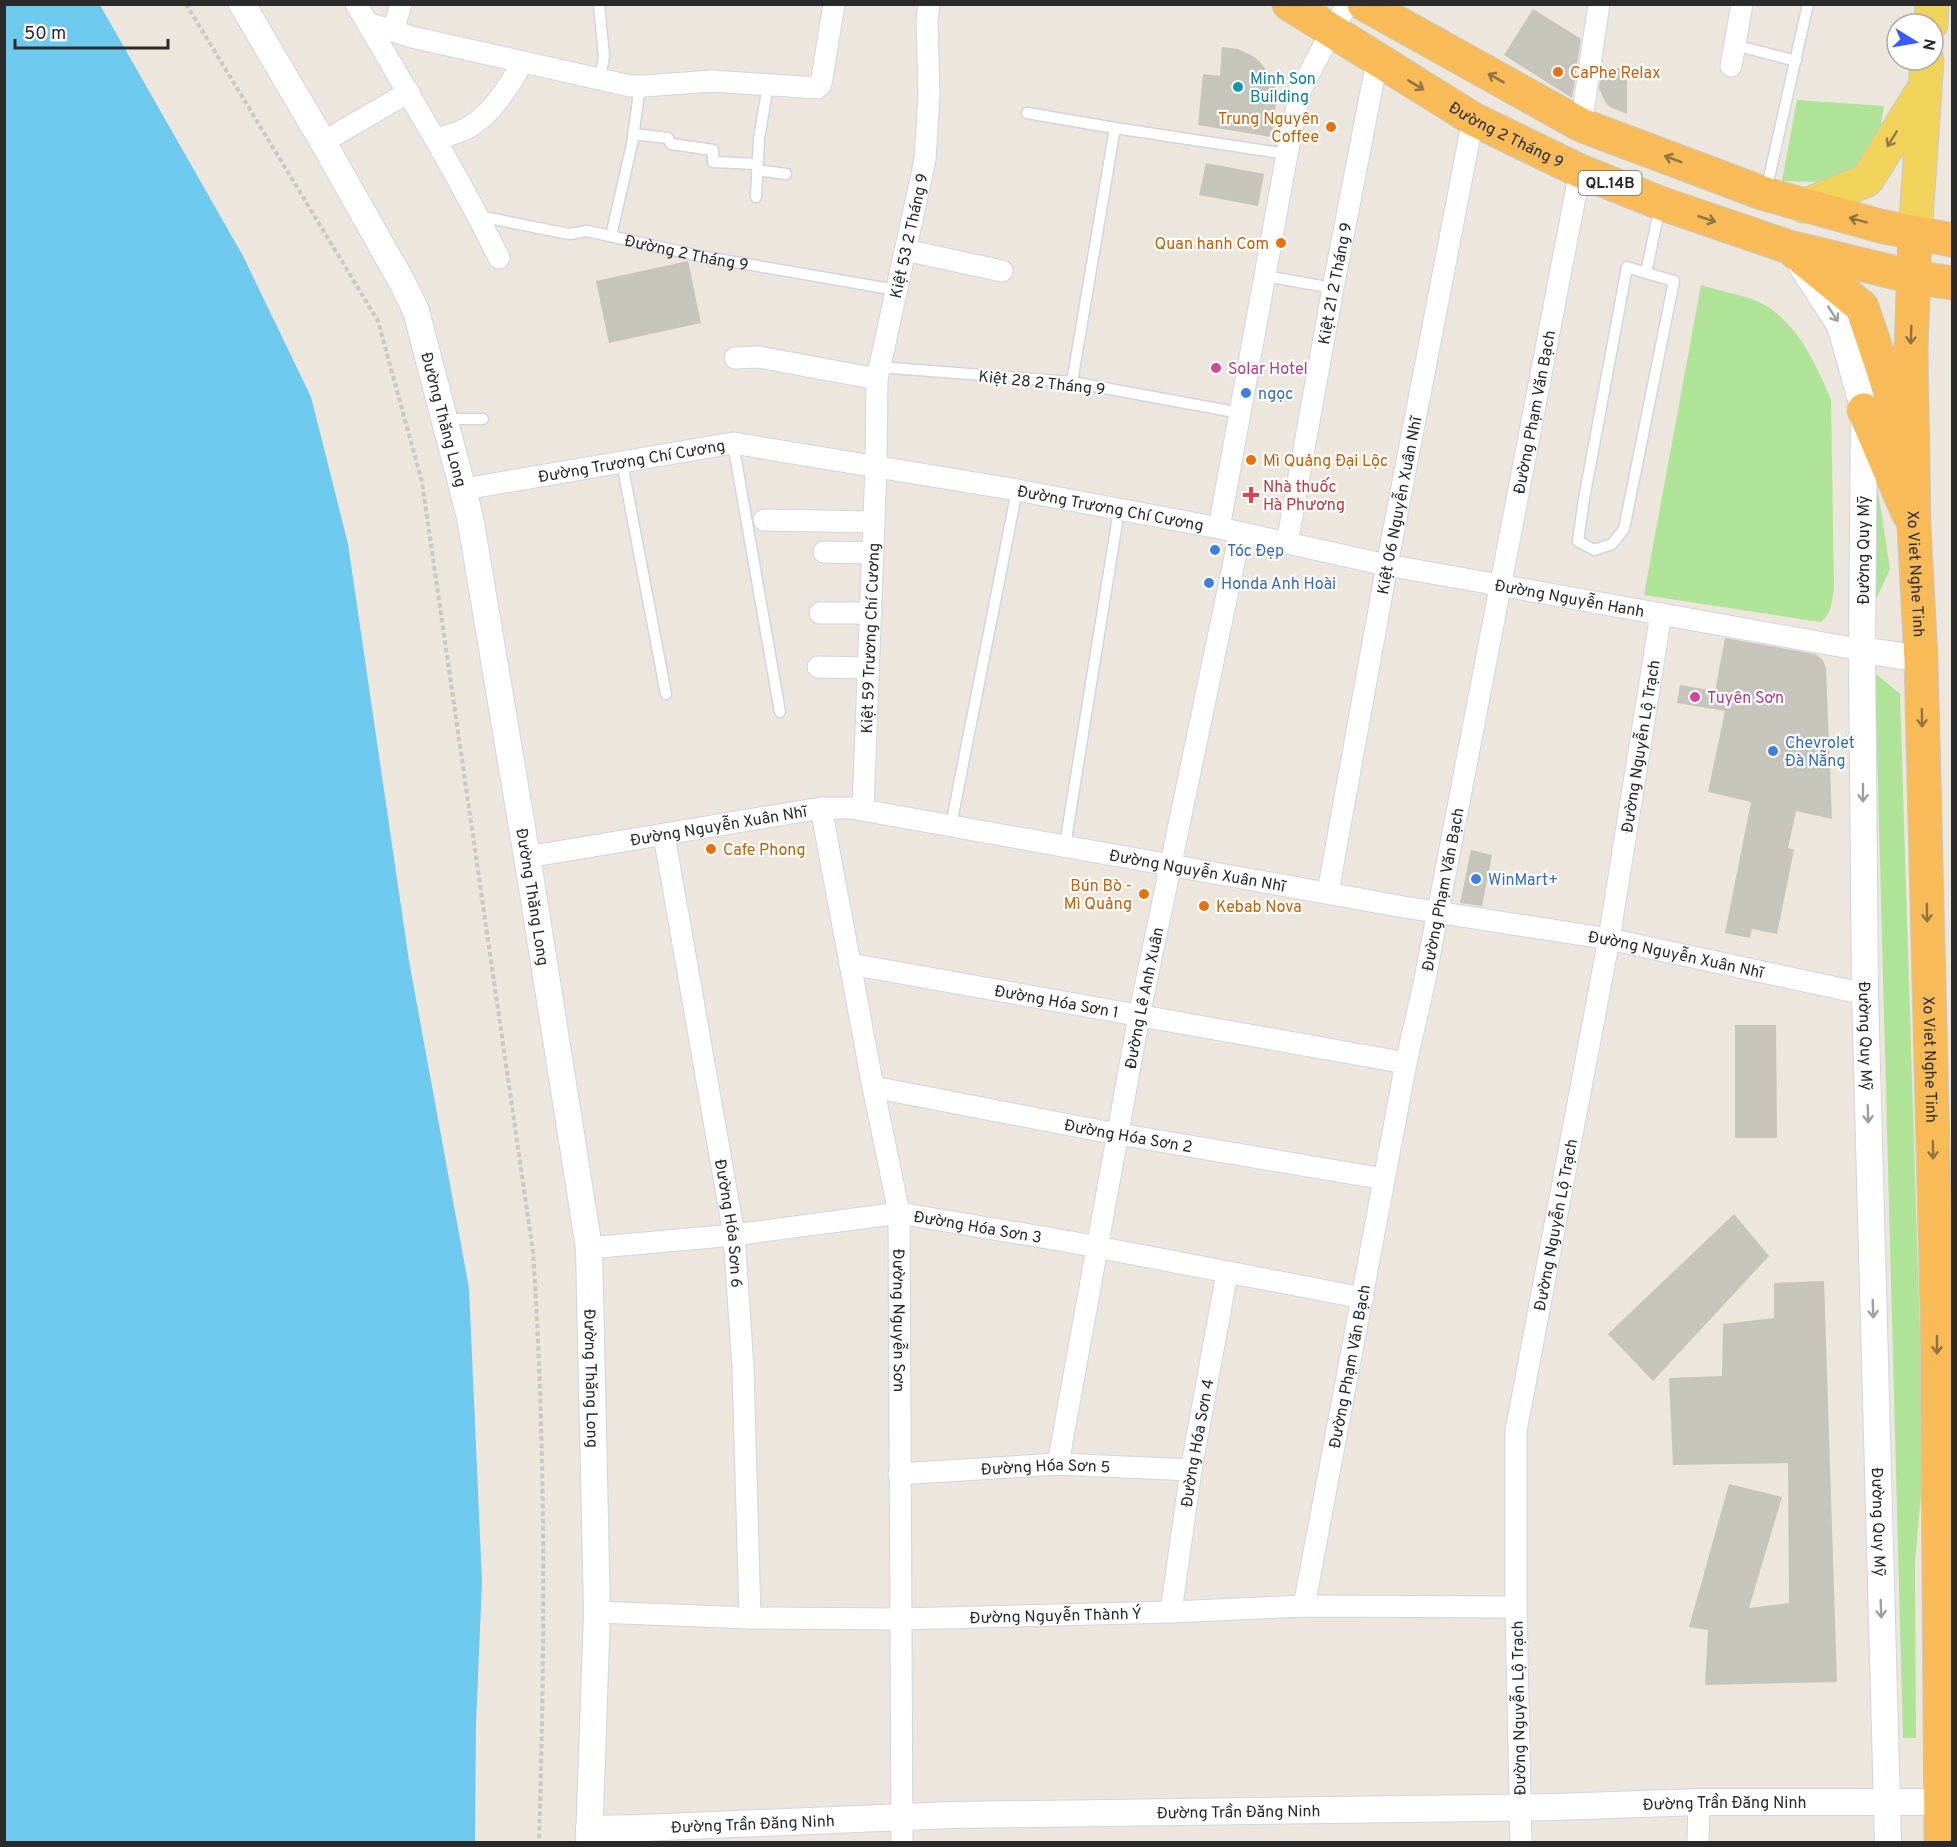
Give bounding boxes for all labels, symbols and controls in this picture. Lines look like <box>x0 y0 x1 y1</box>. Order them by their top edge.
scale bar <box>15 12 168 50</box>
north arrow <box>1885 12 1945 72</box>
text: 50 m <box>24 23 66 46</box>
text: N <box>1917 37 1939 52</box>
place label: CaPhe Relax <box>1570 64 1660 84</box>
marker: CaPhe Relax <box>1551 65 1565 79</box>
place label: Minh Son Building <box>1250 70 1316 108</box>
one-way arrow <box>1488 72 1505 84</box>
one-way arrow <box>1407 79 1424 91</box>
marker: Minh Son Building <box>1231 80 1245 94</box>
street label: Đường 2 Tháng 9 <box>1445 98 1566 174</box>
place label: Trung Nguyên Coffee <box>1218 110 1319 148</box>
marker: Trung Nguyên Coffee <box>1324 120 1338 134</box>
one-way arrow <box>1886 130 1898 147</box>
one-way arrow <box>1664 153 1683 164</box>
road number: QL.14B <box>1578 171 1642 195</box>
street label: Kiệt 53 2 Tháng 9 <box>887 172 934 301</box>
one-way arrow <box>1697 214 1716 225</box>
one-way arrow <box>1849 214 1868 225</box>
street label: Kiệt 21 2 Tháng 9 <box>1315 221 1357 346</box>
street label: Đường 2 Tháng 9 <box>622 232 750 276</box>
place label: Quan hanh Com <box>1154 235 1269 255</box>
marker: Quan hanh Com <box>1274 236 1288 250</box>
one-way arrow <box>1827 305 1839 321</box>
one-way arrow <box>1905 325 1917 345</box>
street label: Đường Phạm Văn Bạch <box>1510 329 1561 496</box>
street label: Đường Thăng Long <box>415 350 470 490</box>
place label: Solar Hotel <box>1228 360 1308 380</box>
marker: Solar Hotel <box>1209 361 1223 375</box>
street label: Kiệt 28 2 Tháng 9 <box>977 367 1106 401</box>
place label: ngọc <box>1258 385 1293 405</box>
marker: ngọc <box>1239 386 1253 400</box>
street label: Kiệt 06 Nguyễn Xuân Nhĩ <box>1374 414 1428 596</box>
street label: Đường Trương Chí Cương <box>537 436 727 488</box>
place label: Mì Quảng Đại Lộc <box>1263 452 1388 472</box>
marker: Mì Quảng Đại Lộc <box>1244 453 1258 467</box>
place label: Nhà thuốc Hà Phương <box>1263 477 1345 516</box>
street label: Đường Trương Chí Cương <box>1015 482 1205 537</box>
marker: Nhà thuốc Hà Phương <box>1244 488 1258 502</box>
street label: Đường Quy Mỹ <box>1855 495 1875 605</box>
street label: Xo Viet Nghe Tinh <box>1902 510 1928 638</box>
street label: Kiệt 59 Trương Chí Cương <box>858 542 885 734</box>
place label: Tóc Đẹp <box>1227 542 1284 562</box>
marker: Tóc Đẹp <box>1208 543 1222 557</box>
place label: Honda Anh Hoài <box>1221 575 1336 595</box>
marker: Honda Anh Hoài <box>1202 576 1216 590</box>
street label: Đường Nguyễn Hanh <box>1493 576 1646 623</box>
street label: Đường Nguyễn Lộ Trạch <box>1618 659 1666 835</box>
place label: Tuyên Sơn <box>1707 689 1784 709</box>
marker: Tuyên Sơn <box>1688 690 1702 704</box>
one-way arrow <box>1916 707 1928 727</box>
place label: Chevrolet Đà Nẵng <box>1785 734 1855 772</box>
marker: Chevrolet Đà Nẵng <box>1766 744 1780 758</box>
one-way arrow <box>1857 782 1869 802</box>
street label: Đường Nguyễn Xuân Nhĩ <box>629 802 809 852</box>
street label: Đường Phạm Văn Bạch <box>1419 806 1470 973</box>
street label: Đường Thăng Long <box>510 827 552 967</box>
place label: Cafe Phong <box>723 841 806 861</box>
marker: Cafe Phong <box>704 842 718 856</box>
street label: Đường Nguyễn Xuân Nhĩ <box>1107 846 1288 898</box>
place label: WinMart+ <box>1488 871 1558 891</box>
marker: WinMart+ <box>1469 872 1483 886</box>
place label: Bún Bò - Mì Quảng <box>1064 877 1132 915</box>
marker: Bún Bò - Mì Quảng <box>1137 887 1151 901</box>
place label: Kebab Nova <box>1216 898 1302 918</box>
marker: Kebab Nova <box>1197 899 1211 913</box>
one-way arrow <box>1921 902 1933 922</box>
street label: Đường Lê Anh Xuân <box>1122 926 1169 1071</box>
street label: Đường Nguyễn Xuân Nhĩ <box>1587 928 1766 984</box>
street label: Đường Quy Mỹ <box>1853 981 1876 1091</box>
street label: Đường Hóa Sơn 1 <box>993 982 1120 1024</box>
street label: Xo Viet Nghe Tinh <box>1917 996 1940 1123</box>
one-way arrow <box>1862 1103 1873 1123</box>
street label: Đường Hóa Sơn 2 <box>1062 1116 1194 1158</box>
street label: Đường Nguyễn Lộ Trạch <box>1531 1137 1583 1313</box>
one-way arrow <box>1927 1139 1939 1159</box>
street label: Đường Hóa Sơn 6 <box>709 1158 746 1288</box>
street label: Đường Hóa Sơn 3 <box>912 1208 1043 1249</box>
street label: Đường Nguyễn Sơn <box>887 1249 910 1392</box>
street label: Đường Phạm Văn Bạch <box>1326 1283 1376 1450</box>
one-way arrow <box>1867 1298 1879 1318</box>
street label: Đường Thăng Long <box>578 1309 601 1448</box>
one-way arrow <box>1931 1334 1943 1354</box>
street label: Đường Hóa Sơn 4 <box>1178 1377 1219 1509</box>
street label: Đường Hóa Sơn 5 <box>980 1456 1111 1481</box>
street label: Đường Quy Mỹ <box>1866 1467 1889 1577</box>
one-way arrow <box>1875 1598 1886 1618</box>
street label: Đường Nguyễn Thành Ý <box>970 1603 1142 1629</box>
street label: Đường Nguyễn Lộ Trạch <box>1506 1620 1532 1796</box>
street label: Đường Trần Đăng Ninh <box>1642 1793 1806 1816</box>
street label: Đường Trần Đăng Ninh <box>1157 1802 1321 1824</box>
street label: Đường Trần Đăng Ninh <box>671 1812 835 1839</box>

